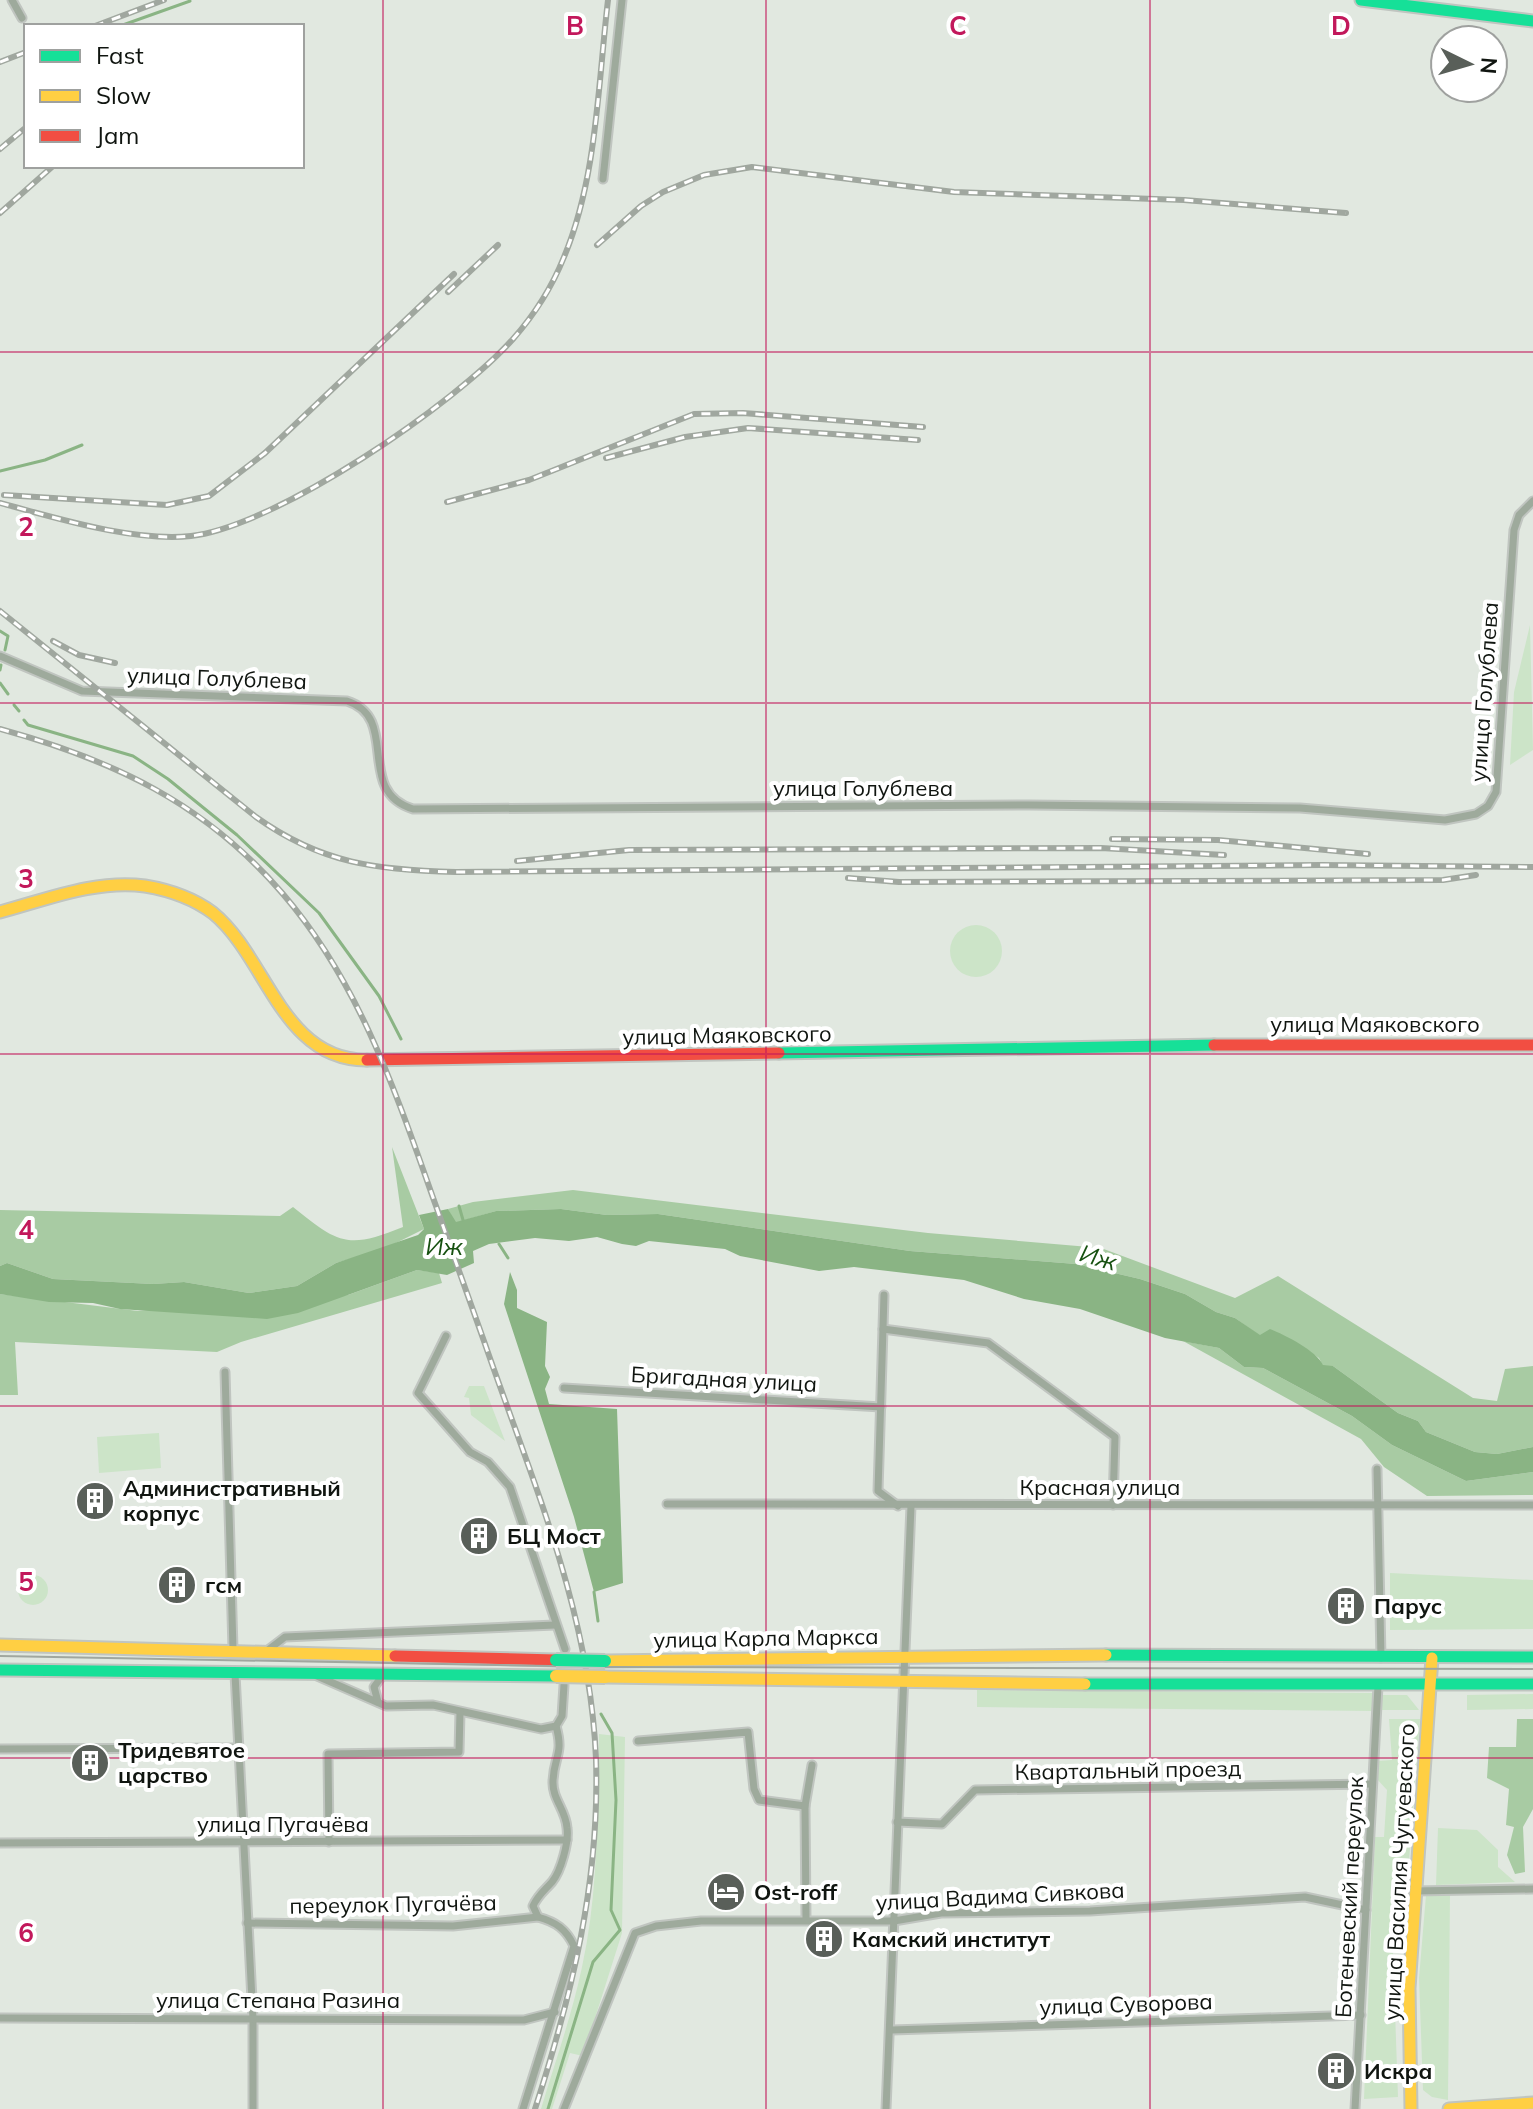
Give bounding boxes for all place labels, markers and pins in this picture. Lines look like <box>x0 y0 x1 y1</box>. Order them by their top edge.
place label: Административный корпус <box>123 1474 341 1527</box>
building icon: Административный корпус <box>74 1480 116 1522</box>
building icon: БЦ Мост <box>458 1515 500 1557</box>
place label: БЦ Мост <box>507 1522 601 1550</box>
building icon: гсм <box>156 1564 198 1606</box>
place label: гсм <box>205 1571 242 1599</box>
building icon: Парус <box>1325 1585 1367 1627</box>
place label: Парус <box>1374 1592 1442 1620</box>
place label: Тридевятое царство <box>118 1736 245 1789</box>
building icon: Тридевятое царство <box>69 1742 111 1784</box>
hotel icon: Ost-roff <box>705 1871 747 1913</box>
place label: Ost-roff <box>754 1878 838 1906</box>
building icon: Камский институт <box>803 1918 845 1960</box>
place label: Камский институт <box>852 1925 1050 1953</box>
building icon: Искра <box>1315 2050 1357 2092</box>
place label: Искра <box>1364 2057 1432 2085</box>

